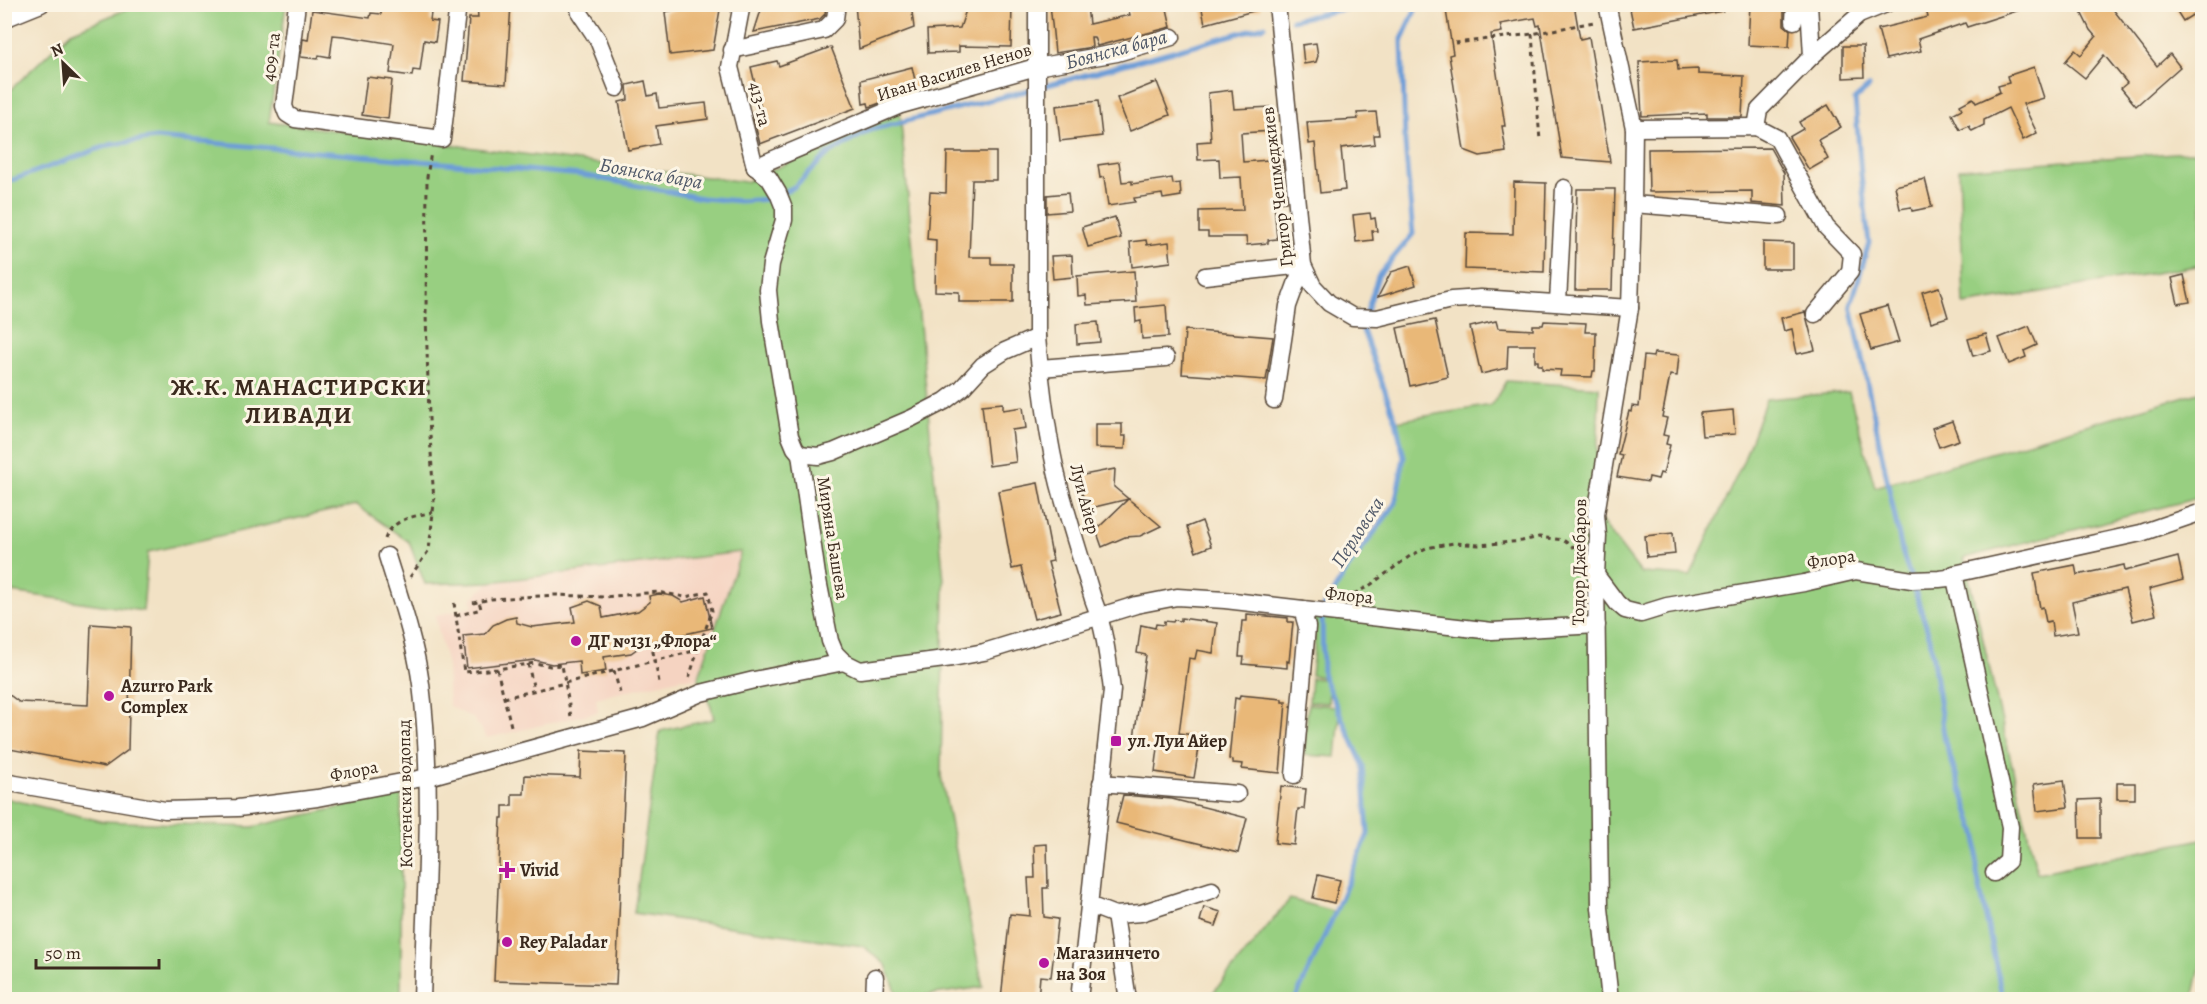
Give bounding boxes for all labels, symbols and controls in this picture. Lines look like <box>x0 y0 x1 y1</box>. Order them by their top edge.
water label: Боянска бара <box>1062 23 1170 76</box>
street label: 409-та <box>256 30 286 83</box>
north arrow <box>33 33 93 93</box>
street label: Иван Василев Ненов <box>874 37 1034 107</box>
text: N <box>47 38 67 63</box>
street label: 413-та <box>743 79 777 129</box>
street label: Григор Чешмеджиев <box>1255 106 1299 268</box>
water label: Боянска бара <box>597 151 705 196</box>
district label: Ж.К. МАНАСТИРСКИ ЛИВАДИ <box>171 371 427 431</box>
street label: Луи Айер <box>1064 461 1106 537</box>
street label: Миряна Башева <box>811 475 855 602</box>
water label: Перловска <box>1324 492 1390 573</box>
street label: Тодор Джебаров <box>1566 499 1592 625</box>
street label: Флора <box>1805 543 1858 575</box>
street label: Флора <box>1324 581 1375 610</box>
place label: ДГ №131 „Флора“ <box>588 629 717 653</box>
marker: ДГ №131 „Флора“ <box>569 634 583 648</box>
place label: Azurro Park Complex <box>120 674 213 719</box>
marker: Azurro Park Complex <box>102 689 116 703</box>
street label: Костенски водопад <box>392 719 418 869</box>
place label: ул. Луи Айер <box>1127 729 1228 753</box>
marker: ул. Луи Айер <box>1109 734 1123 748</box>
street label: Флора <box>328 754 381 787</box>
place label: Vivid <box>519 858 559 882</box>
marker: Vivid <box>498 861 516 879</box>
place label: Rey Paladar <box>519 930 608 954</box>
scale bar <box>36 932 159 970</box>
marker: Rey Paladar <box>500 935 514 949</box>
text: 50 m <box>45 941 81 965</box>
place label: Магазинчето на Зоя <box>1056 941 1160 986</box>
marker: Магазинчето на Зоя <box>1037 956 1051 970</box>

